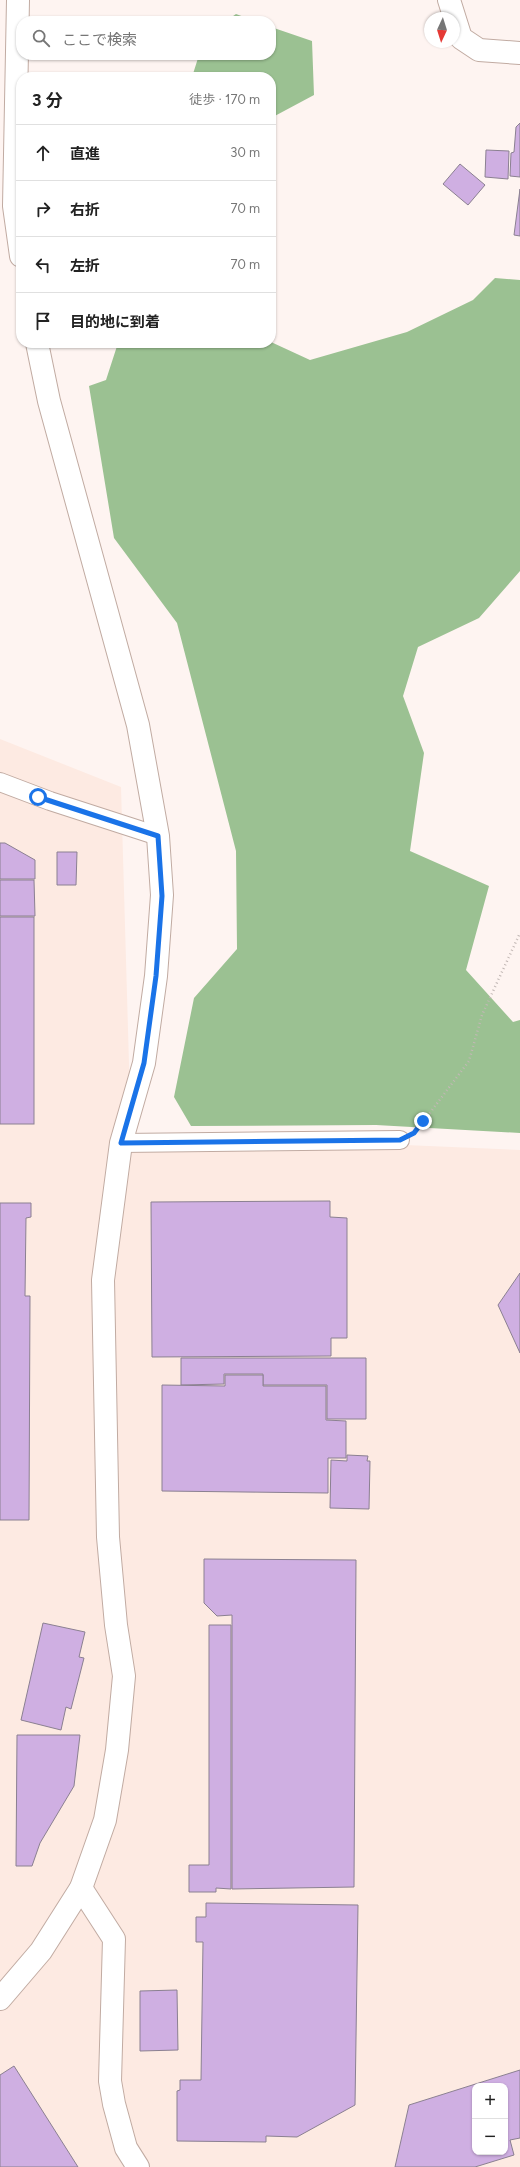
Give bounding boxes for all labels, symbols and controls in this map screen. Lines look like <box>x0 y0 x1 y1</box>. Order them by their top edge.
north arrow <box>424 12 460 48</box>
search box <box>16 16 276 60</box>
icon: search <box>30 27 52 49</box>
text: ここで検索 <box>62 31 137 49</box>
text: 3 分 <box>32 90 63 110</box>
text: 徒歩 · 170 m <box>189 92 260 107</box>
icon: ahead <box>32 142 54 164</box>
text: 直進 <box>70 145 100 163</box>
text: 30 m <box>230 145 260 160</box>
icon: right <box>32 198 54 220</box>
text: 右折 <box>70 201 100 219</box>
text: 70 m <box>230 201 260 216</box>
icon: left <box>32 254 54 276</box>
text: 左折 <box>70 257 100 275</box>
text: 70 m <box>230 257 260 272</box>
icon: arrive <box>32 310 54 332</box>
text: 目的地に到着 <box>70 313 160 331</box>
route start <box>29 788 47 806</box>
route end <box>414 1112 432 1130</box>
map controls <box>472 2083 508 2155</box>
button: + <box>472 2083 508 2119</box>
button: − <box>472 2119 508 2155</box>

